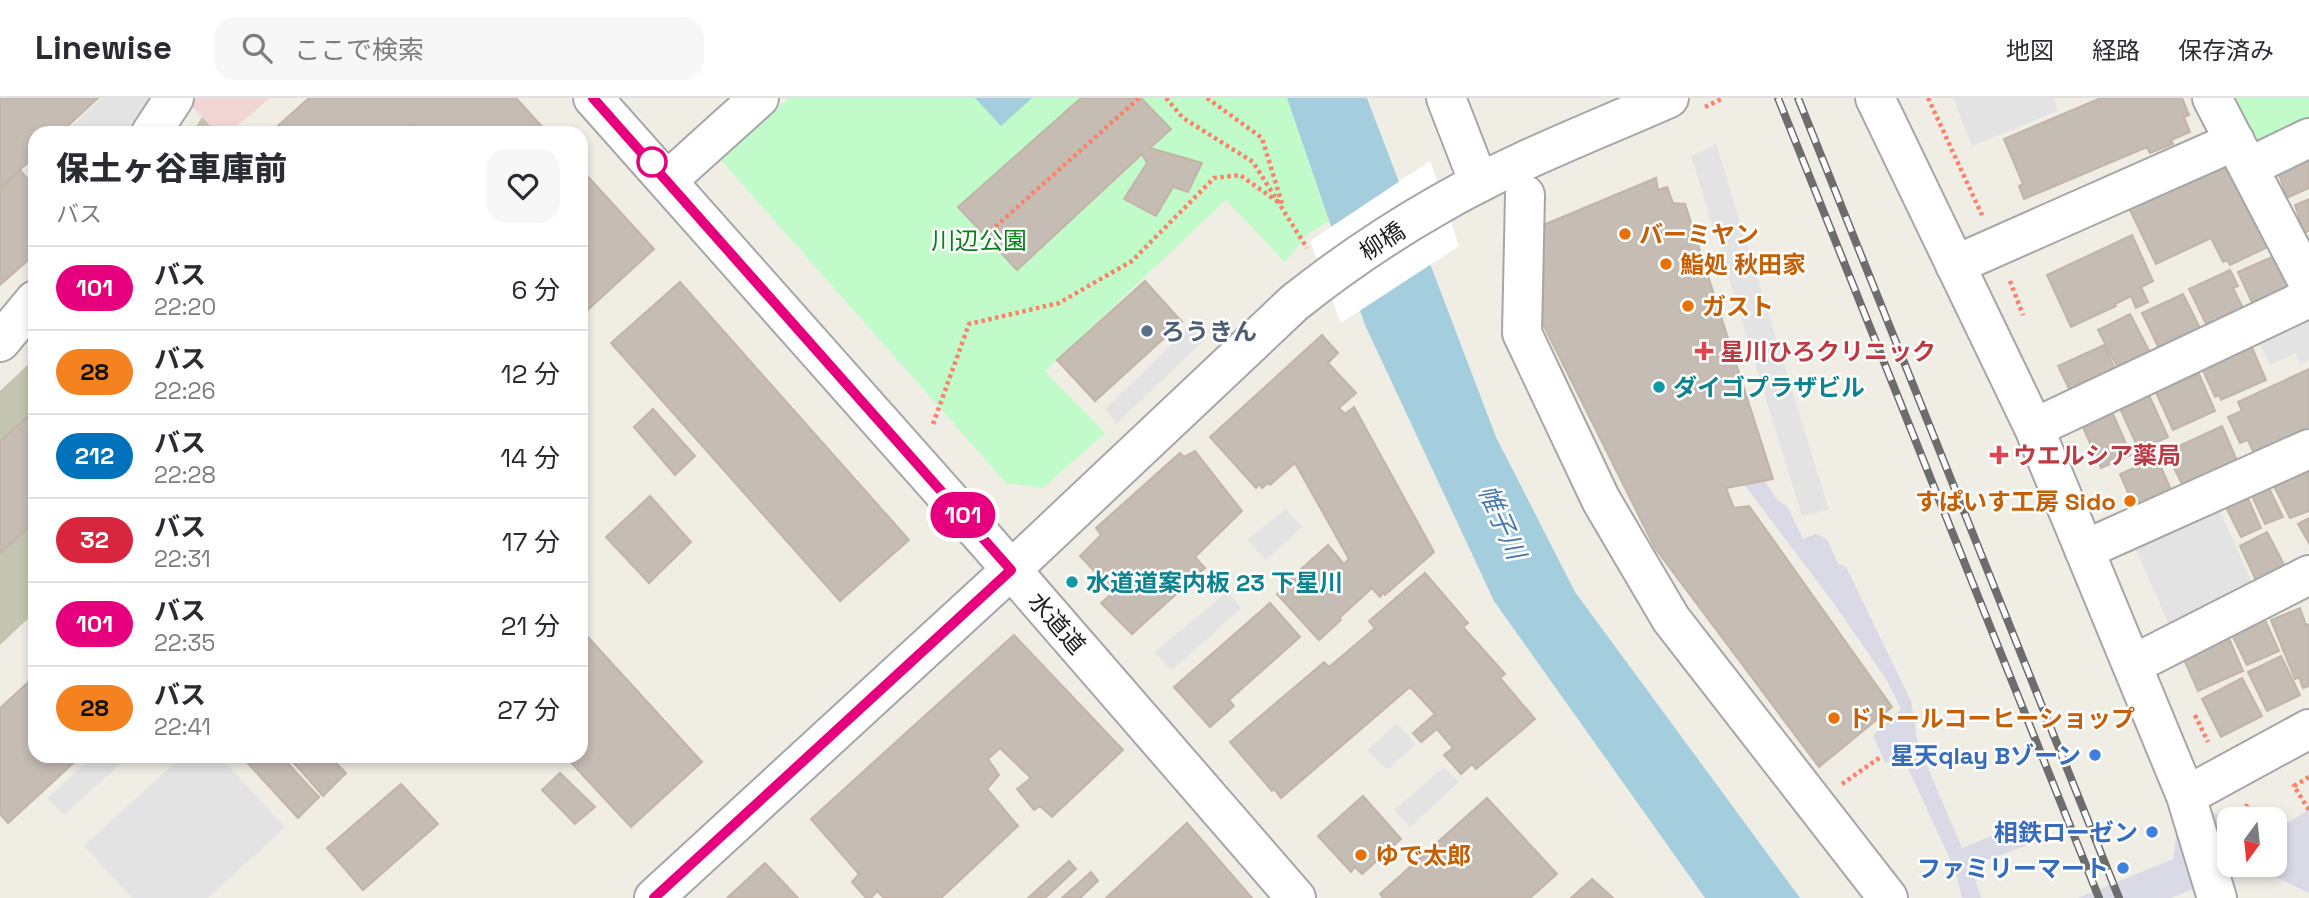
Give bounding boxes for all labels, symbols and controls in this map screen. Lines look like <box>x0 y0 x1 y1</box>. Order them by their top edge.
search box <box>214 17 704 80</box>
text: Linewise <box>35 27 172 69</box>
icon: search <box>238 29 276 67</box>
text: ここで検索 <box>294 33 424 67</box>
text: 地図 <box>2006 35 2054 66</box>
text: 経路 <box>2092 35 2140 66</box>
text: 保存済み <box>2178 35 2274 66</box>
unlabelled marker <box>637 147 667 177</box>
text: 保土ヶ谷車庫前 <box>56 148 287 190</box>
button: heart <box>486 149 560 223</box>
text: バス <box>56 199 102 229</box>
street label: 柳橋 <box>1353 215 1411 267</box>
place label: バーミヤン <box>1639 219 1759 250</box>
park label: 川辺公園 <box>931 225 1027 256</box>
marker: バーミヤン <box>1617 226 1633 242</box>
place label: 鮨処 秋田家 <box>1680 249 1806 280</box>
marker: 鮨処 秋田家 <box>1658 256 1674 272</box>
text: バス <box>154 258 206 292</box>
text: 101 <box>76 272 113 303</box>
text: 6 分 <box>511 273 560 307</box>
place label: ガスト <box>1702 291 1774 322</box>
text: 22:20 <box>154 292 216 322</box>
marker: ガスト <box>1680 298 1696 314</box>
place label: ろうきん <box>1161 316 1257 347</box>
marker: ろうきん <box>1139 323 1155 339</box>
place label: 星川ひろクリニック <box>1720 336 1936 367</box>
marker: 星川ひろクリニック <box>1694 341 1714 361</box>
text: バス <box>154 342 206 376</box>
text: 28 <box>80 356 109 387</box>
text: 12 分 <box>501 357 560 391</box>
place label: ダイゴプラザビル <box>1673 372 1865 403</box>
text: 22:26 <box>154 376 216 406</box>
marker: ダイゴプラザビル <box>1651 379 1667 395</box>
text: バス <box>154 426 206 460</box>
text: 212 <box>75 440 114 471</box>
place label: ウエルシア薬局 <box>2013 440 2181 471</box>
text: 14 分 <box>500 441 560 475</box>
marker: ウエルシア薬局 <box>1991 447 2007 463</box>
text: 22:28 <box>154 460 216 490</box>
water label: 帷子川 <box>1471 479 1535 567</box>
place label: すぱいす工房 Sido <box>1915 486 2116 517</box>
line badge: 101 <box>923 492 1003 538</box>
marker: すぱいす工房 Sido <box>2122 493 2138 509</box>
text: 101 <box>944 499 982 530</box>
text: バス <box>154 510 206 544</box>
text: 32 <box>80 524 109 555</box>
text: 17 分 <box>502 525 560 559</box>
text: 22:31 <box>154 544 211 574</box>
place label: 水道道案内板 23 下星川 <box>1086 567 1343 598</box>
marker: 水道道案内板 23 下星川 <box>1064 574 1080 590</box>
street label: 水道道 <box>1022 586 1092 660</box>
text: バス <box>154 594 206 628</box>
text: 101 <box>76 608 113 639</box>
text: 21 分 <box>501 609 560 643</box>
text: 22:35 <box>154 628 215 658</box>
text: バス <box>154 678 206 712</box>
text: 28 <box>80 692 109 723</box>
text: 27 分 <box>497 693 560 727</box>
place label: ドトールコーヒーショップ <box>1848 703 2135 734</box>
marker: ドトールコーヒーショップ <box>1826 710 1842 726</box>
text: 22:41 <box>154 712 211 742</box>
place label: 星天qlay Bゾーン <box>1890 740 2081 771</box>
marker: 星天qlay Bゾーン <box>2087 747 2103 763</box>
north arrow <box>2217 807 2287 877</box>
map controls <box>2217 807 2287 877</box>
place label: 相鉄ローゼン <box>1994 817 2138 848</box>
marker: 相鉄ローゼン <box>2144 824 2160 840</box>
place label: ゆで太郎 <box>1375 840 1471 871</box>
marker: ゆで太郎 <box>1353 847 1369 863</box>
place label: ファミリーマート <box>1917 853 2109 884</box>
marker: ファミリーマート <box>2115 860 2131 876</box>

